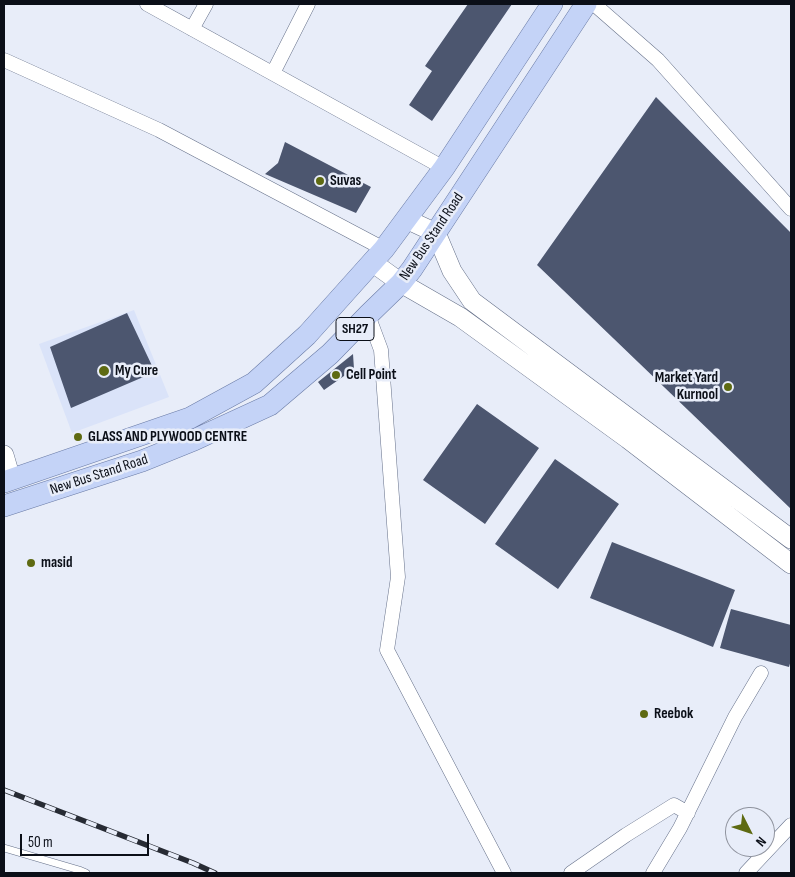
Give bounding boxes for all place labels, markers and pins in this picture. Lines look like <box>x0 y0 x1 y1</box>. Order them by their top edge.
place label: Suvas <box>330 172 361 190</box>
marker: Suvas <box>314 175 326 187</box>
place label: My Cure <box>115 362 158 380</box>
marker: My Cure <box>97 364 111 378</box>
place label: Cell Point <box>346 366 396 384</box>
marker: Cell Point <box>330 369 342 381</box>
place label: Market Yard Kurnool <box>655 369 718 404</box>
marker: Market Yard Kurnool <box>722 381 734 393</box>
place label: GLASS AND PLYWOOD CENTRE <box>88 428 247 446</box>
marker: GLASS AND PLYWOOD CENTRE <box>72 431 84 443</box>
place label: masid <box>41 554 72 572</box>
marker: masid <box>25 557 37 569</box>
place label: Reebok <box>654 705 693 723</box>
marker: Reebok <box>638 708 650 720</box>

